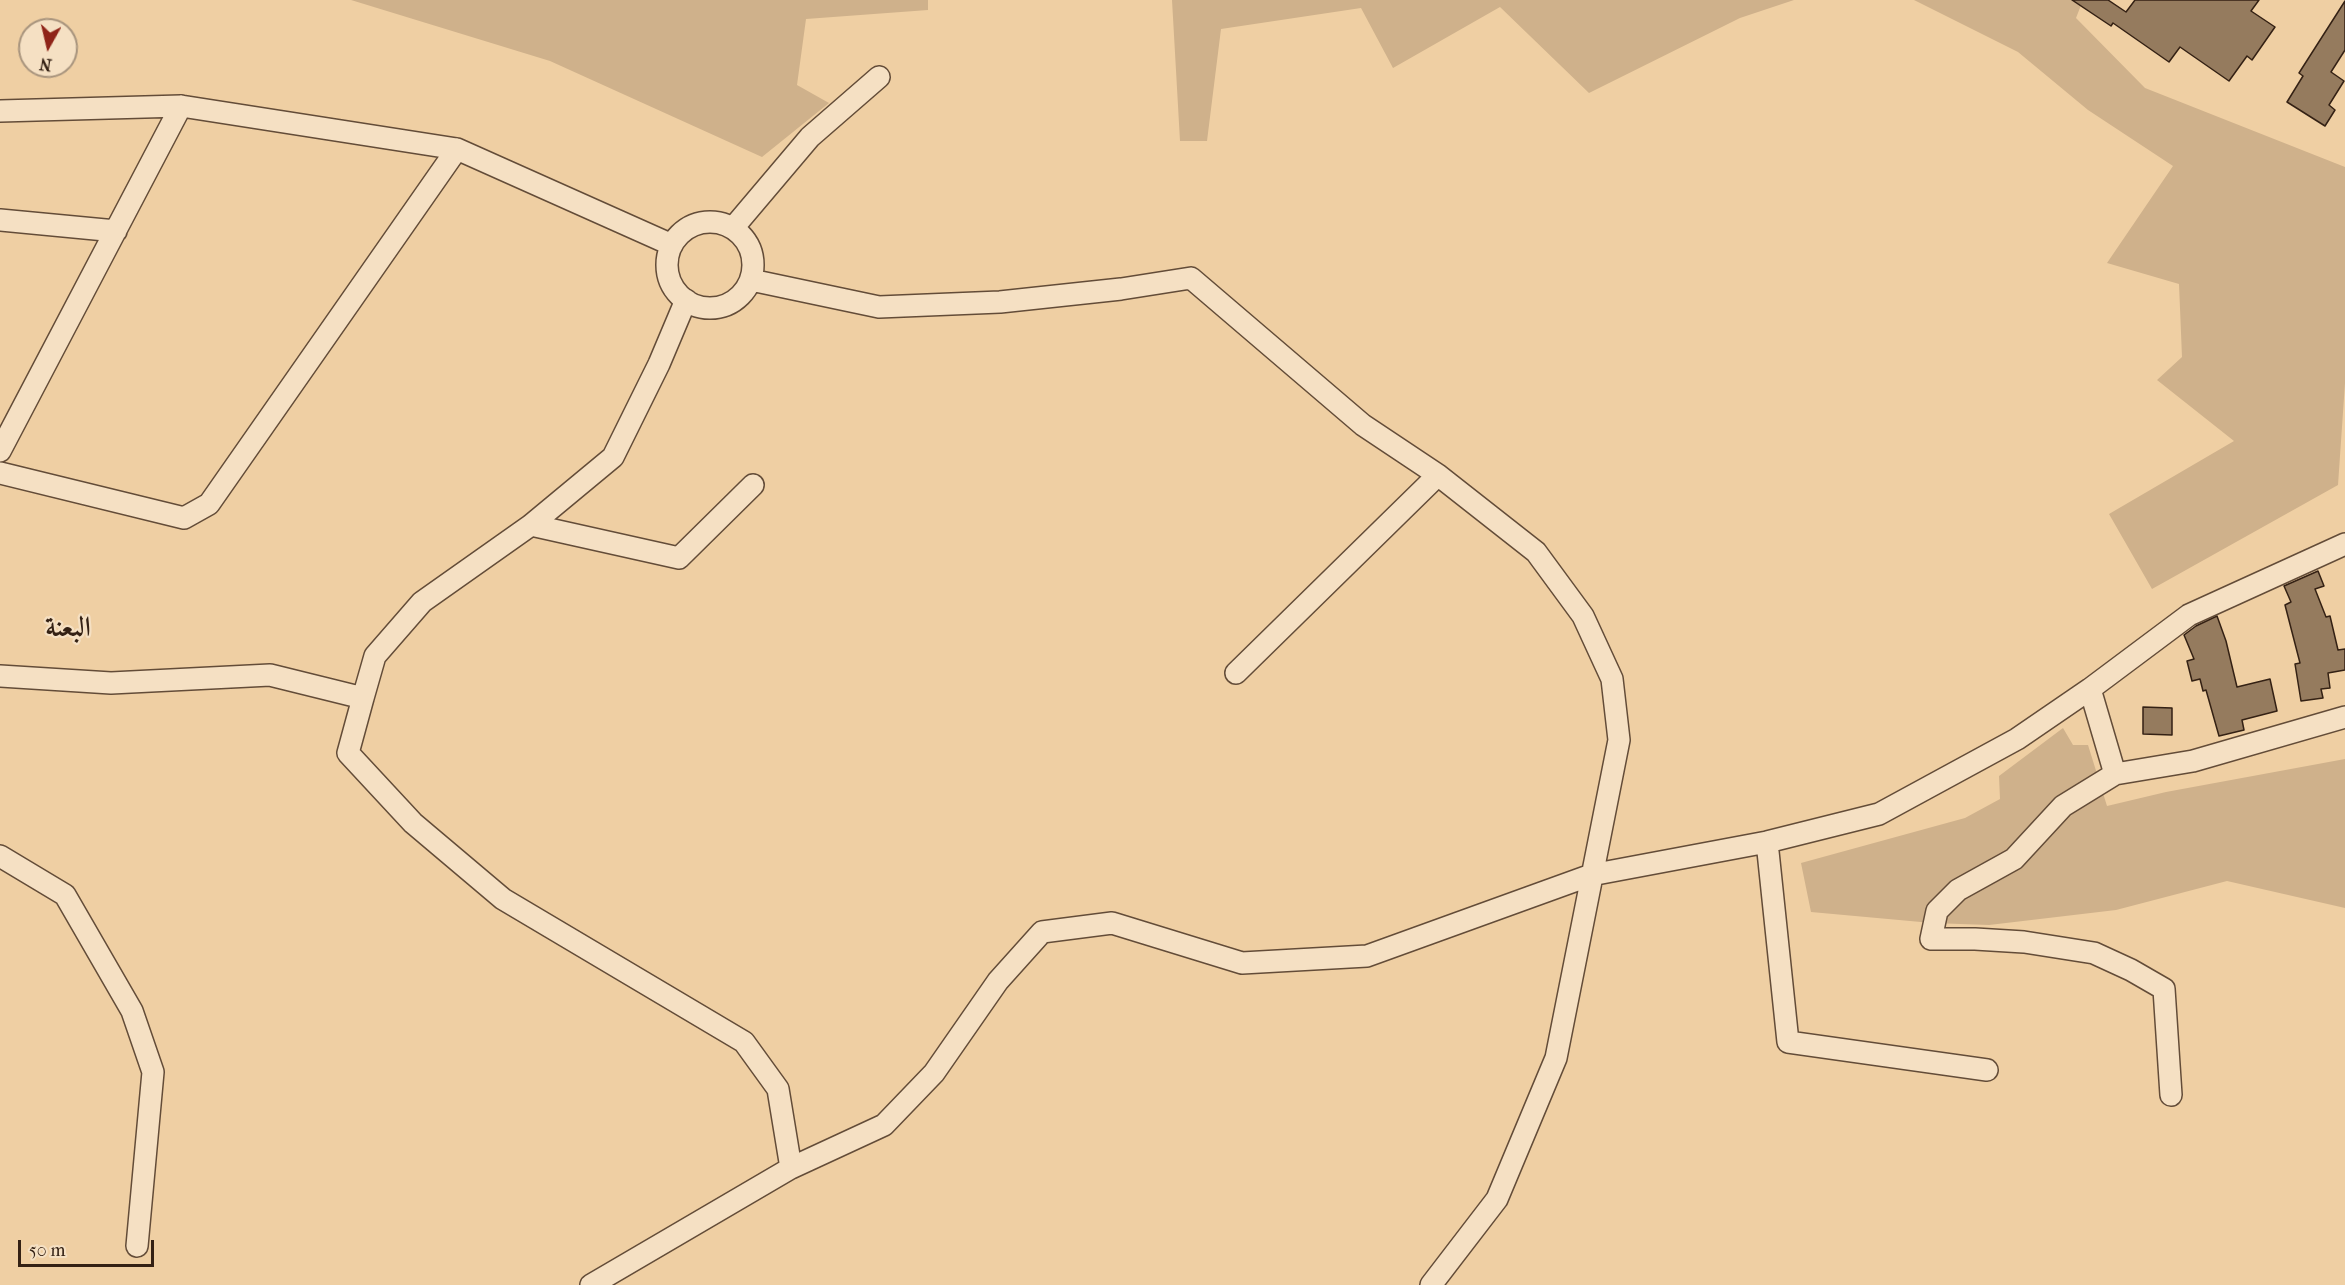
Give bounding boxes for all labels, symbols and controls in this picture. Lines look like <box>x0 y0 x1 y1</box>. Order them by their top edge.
north arrow <box>18 18 78 78</box>
text: N <box>38 54 53 75</box>
district label: البعنة <box>45 612 91 646</box>
scale bar <box>21 1228 158 1266</box>
text: 50 m <box>29 1240 65 1261</box>

